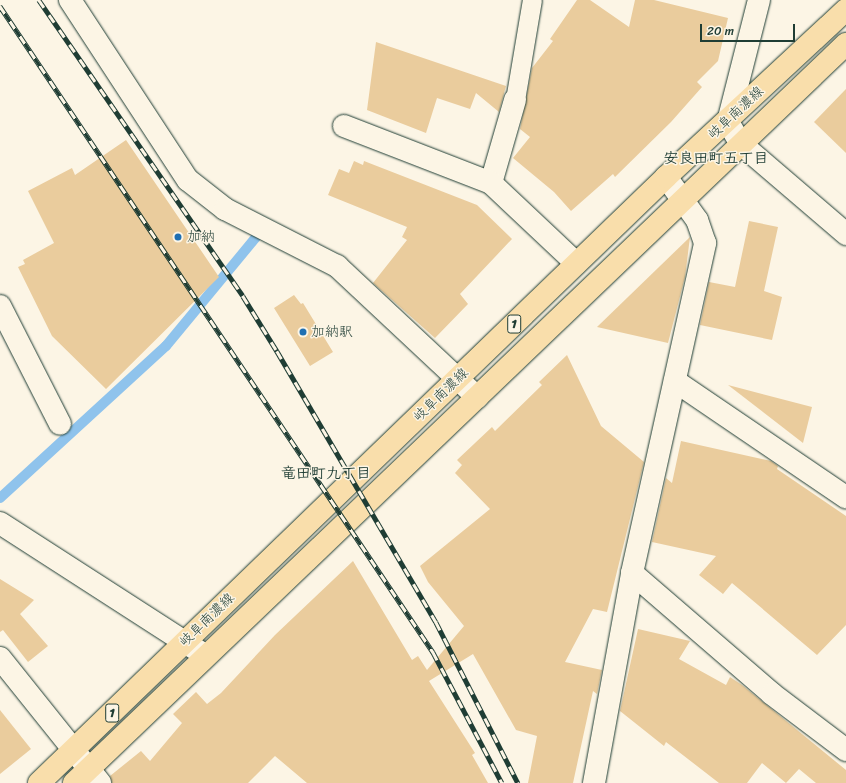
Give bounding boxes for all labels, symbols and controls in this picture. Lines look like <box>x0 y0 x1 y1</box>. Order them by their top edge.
scale bar <box>702 16 797 42</box>
text: 20 m <box>707 20 734 42</box>
street label: 岐阜南濃線 <box>705 83 767 143</box>
district label: 安良田町五丁目 <box>664 150 768 168</box>
place label: 加納 <box>187 229 215 245</box>
marker: 加納 <box>172 231 184 243</box>
road number: 1 <box>507 313 521 335</box>
place label: 加納駅 <box>311 324 353 340</box>
marker: 加納駅 <box>298 327 308 337</box>
street label: 岐阜南濃線 <box>410 365 472 425</box>
district label: 竜田町九丁目 <box>281 465 371 483</box>
street label: 岐阜南濃線 <box>176 590 238 650</box>
road number: 1 <box>105 702 119 724</box>

